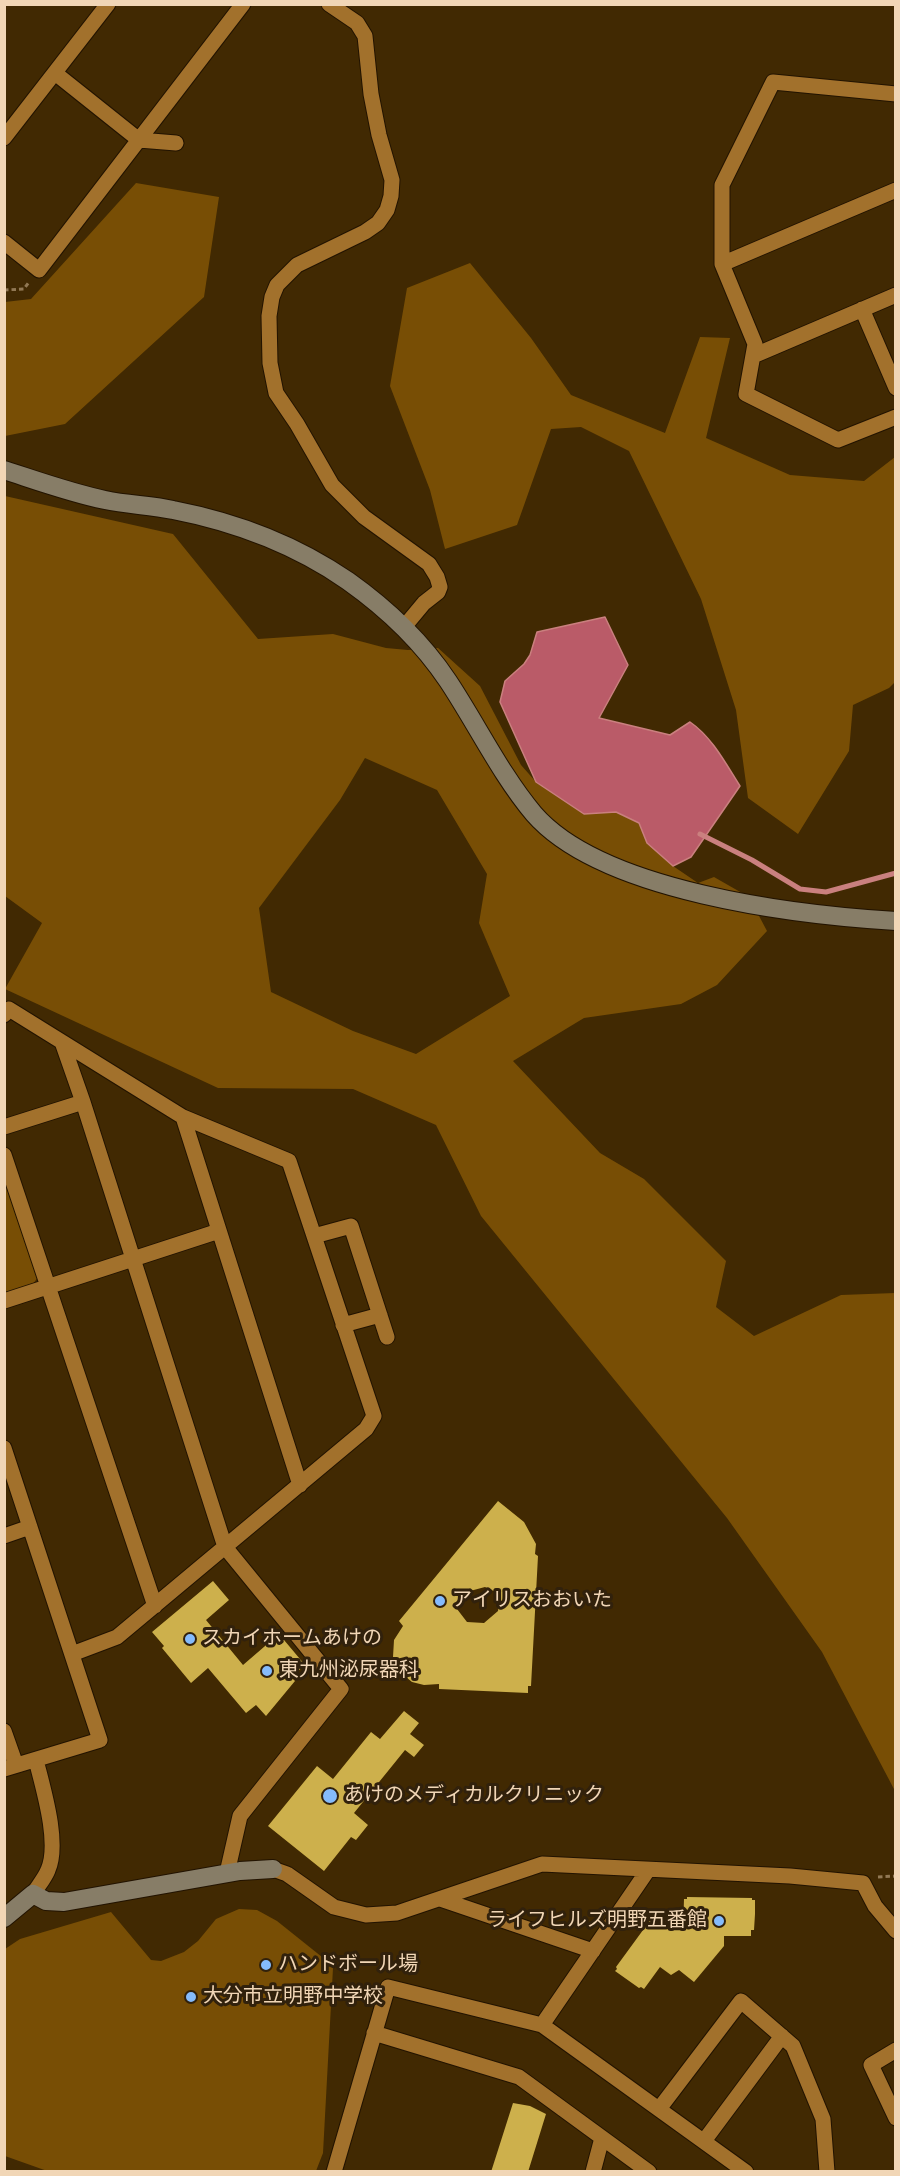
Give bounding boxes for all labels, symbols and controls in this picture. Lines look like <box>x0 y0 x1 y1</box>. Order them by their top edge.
place label: アイリスおおいた <box>452 1589 612 1613</box>
marker: アイリスおおいた <box>433 1594 447 1608</box>
place label: スカイホームあけの <box>202 1627 382 1651</box>
marker: スカイホームあけの <box>183 1632 197 1646</box>
place label: 東九州泌尿器科 <box>279 1659 419 1683</box>
marker: 東九州泌尿器科 <box>260 1664 274 1678</box>
place label: あけのメディカルクリニック <box>344 1784 604 1808</box>
marker: あけのメディカルクリニック <box>321 1787 339 1805</box>
place label: ライフヒルズ明野五番館 <box>487 1909 707 1933</box>
marker: ライフヒルズ明野五番館 <box>712 1914 726 1928</box>
place label: ハンドボール場 <box>278 1953 418 1977</box>
marker: ハンドボール場 <box>259 1958 273 1972</box>
place label: 大分市立明野中学校 <box>203 1985 383 2009</box>
marker: 大分市立明野中学校 <box>184 1990 198 2004</box>

